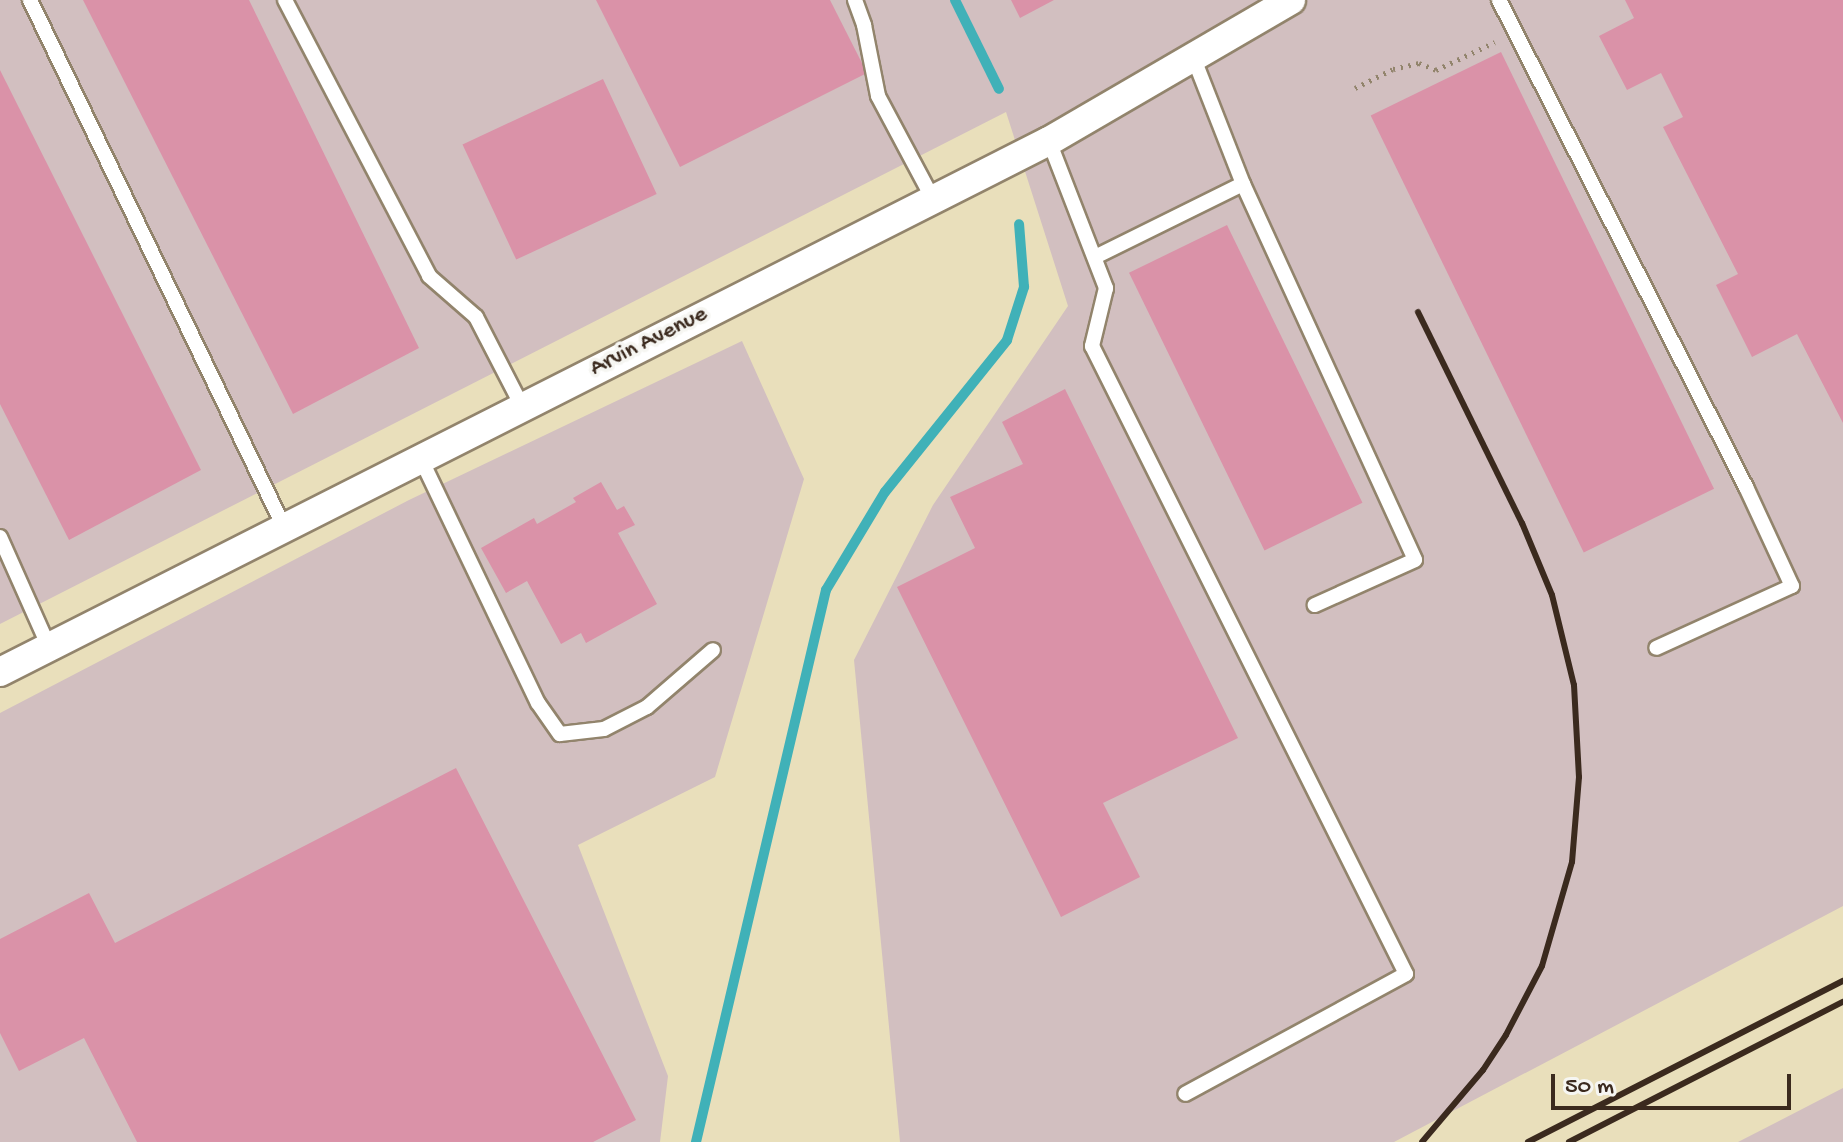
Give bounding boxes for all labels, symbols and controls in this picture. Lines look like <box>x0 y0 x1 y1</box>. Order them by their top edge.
street label: Arvin Avenue <box>586 300 712 384</box>
scale bar <box>1555 1058 1795 1108</box>
text: 50 m <box>1565 1073 1614 1102</box>

